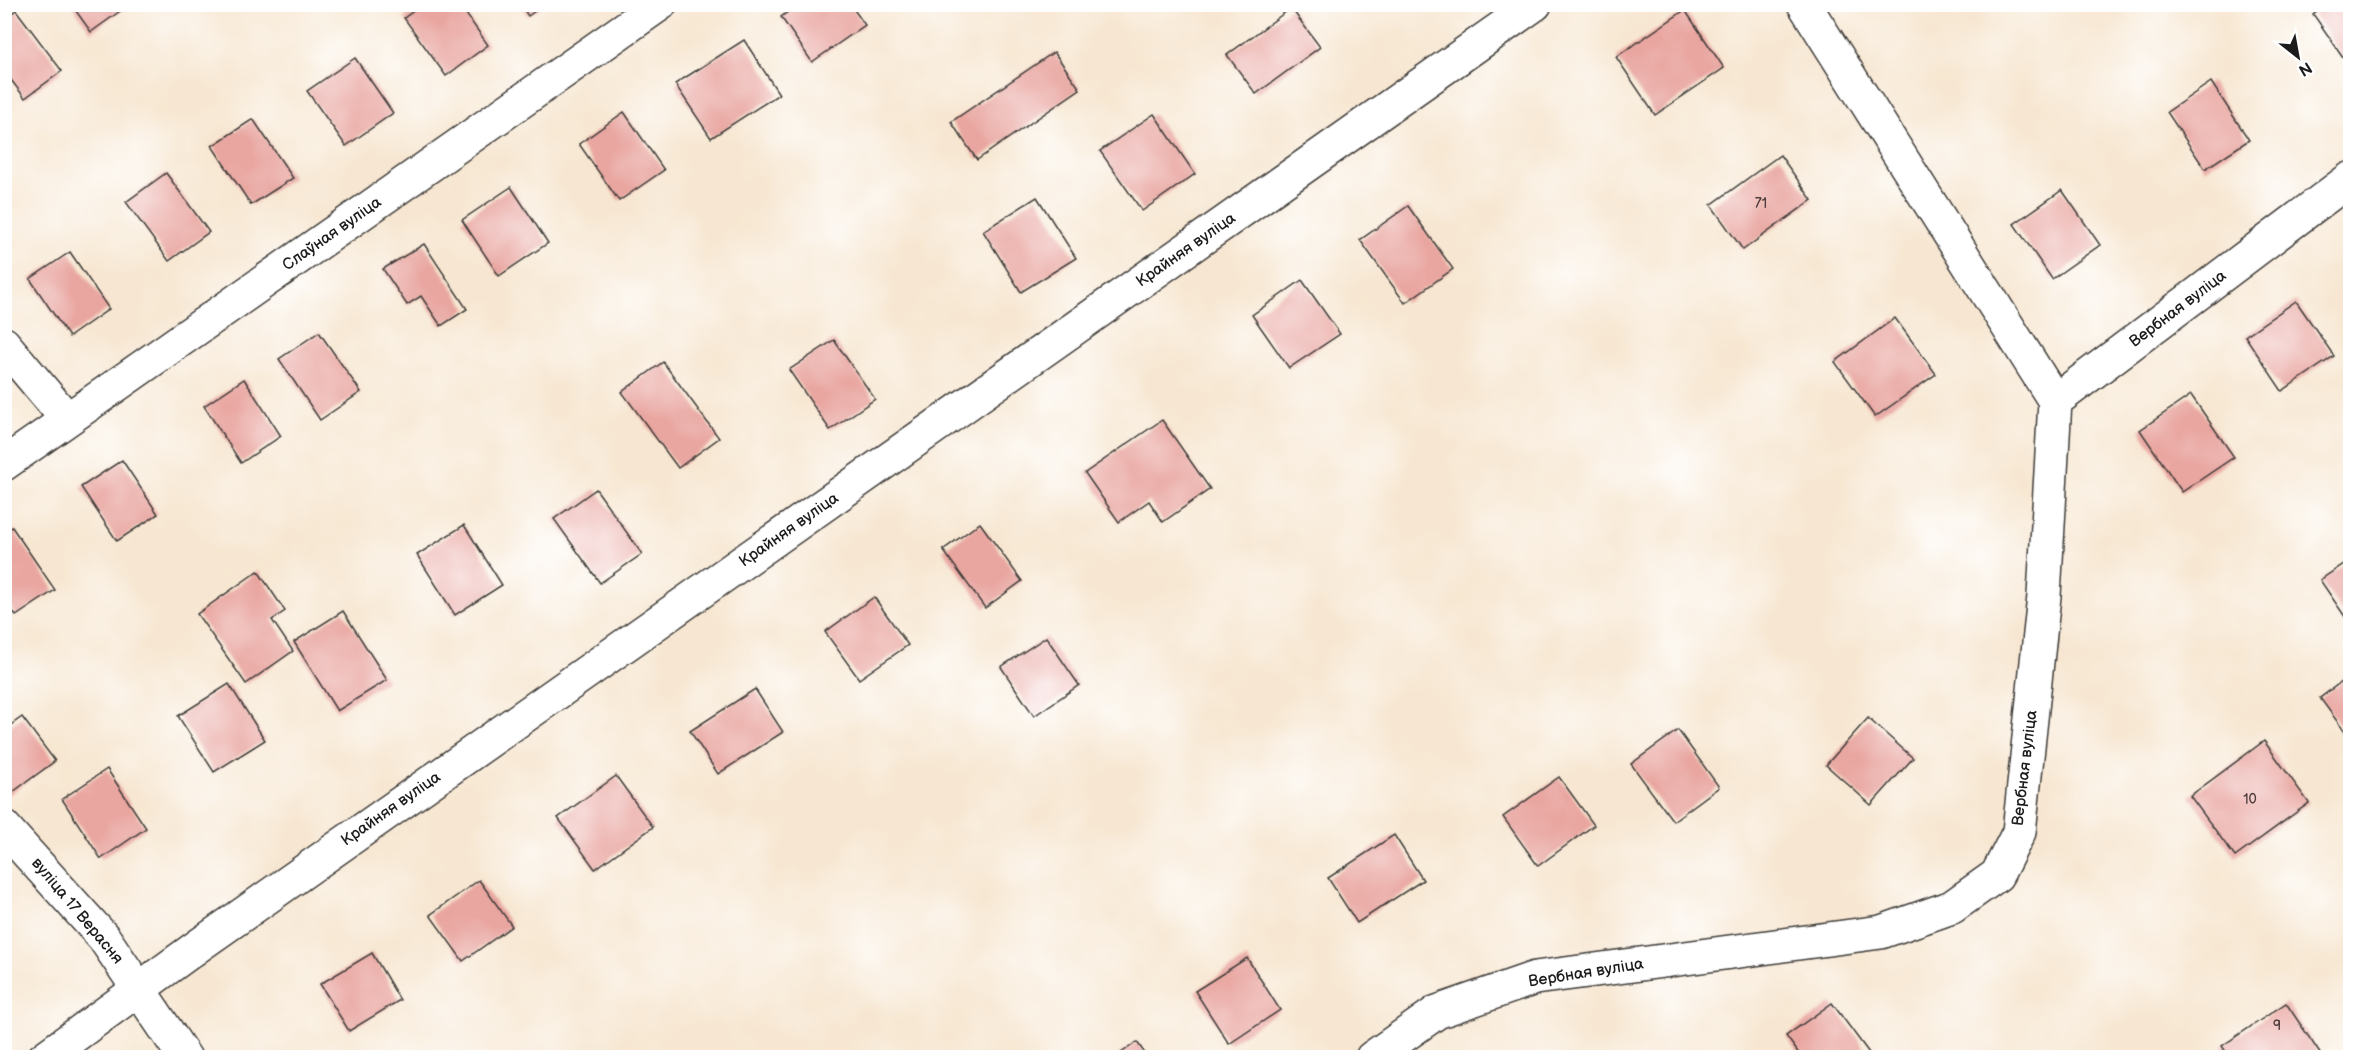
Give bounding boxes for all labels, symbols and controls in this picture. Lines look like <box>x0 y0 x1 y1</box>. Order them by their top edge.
north arrow <box>2268 27 2328 87</box>
text: N <box>2295 57 2315 80</box>
street label: Слаўная вуліца <box>279 193 385 275</box>
house number: 71 <box>1755 195 1767 212</box>
street label: Крайняя вуліца <box>1133 208 1240 291</box>
street label: Вербная вуліца <box>2126 266 2231 352</box>
street label: Крайняя вуліца <box>736 488 843 571</box>
street label: Вербная вуліца <box>2008 709 2042 827</box>
street label: Крайняя вуліца <box>338 767 445 850</box>
house number: 10 <box>2243 791 2257 808</box>
street label: вуліца 17 Верасня <box>27 854 127 968</box>
street label: Вербная вуліца <box>1527 954 1645 991</box>
house number: 9 <box>2273 1017 2281 1034</box>

